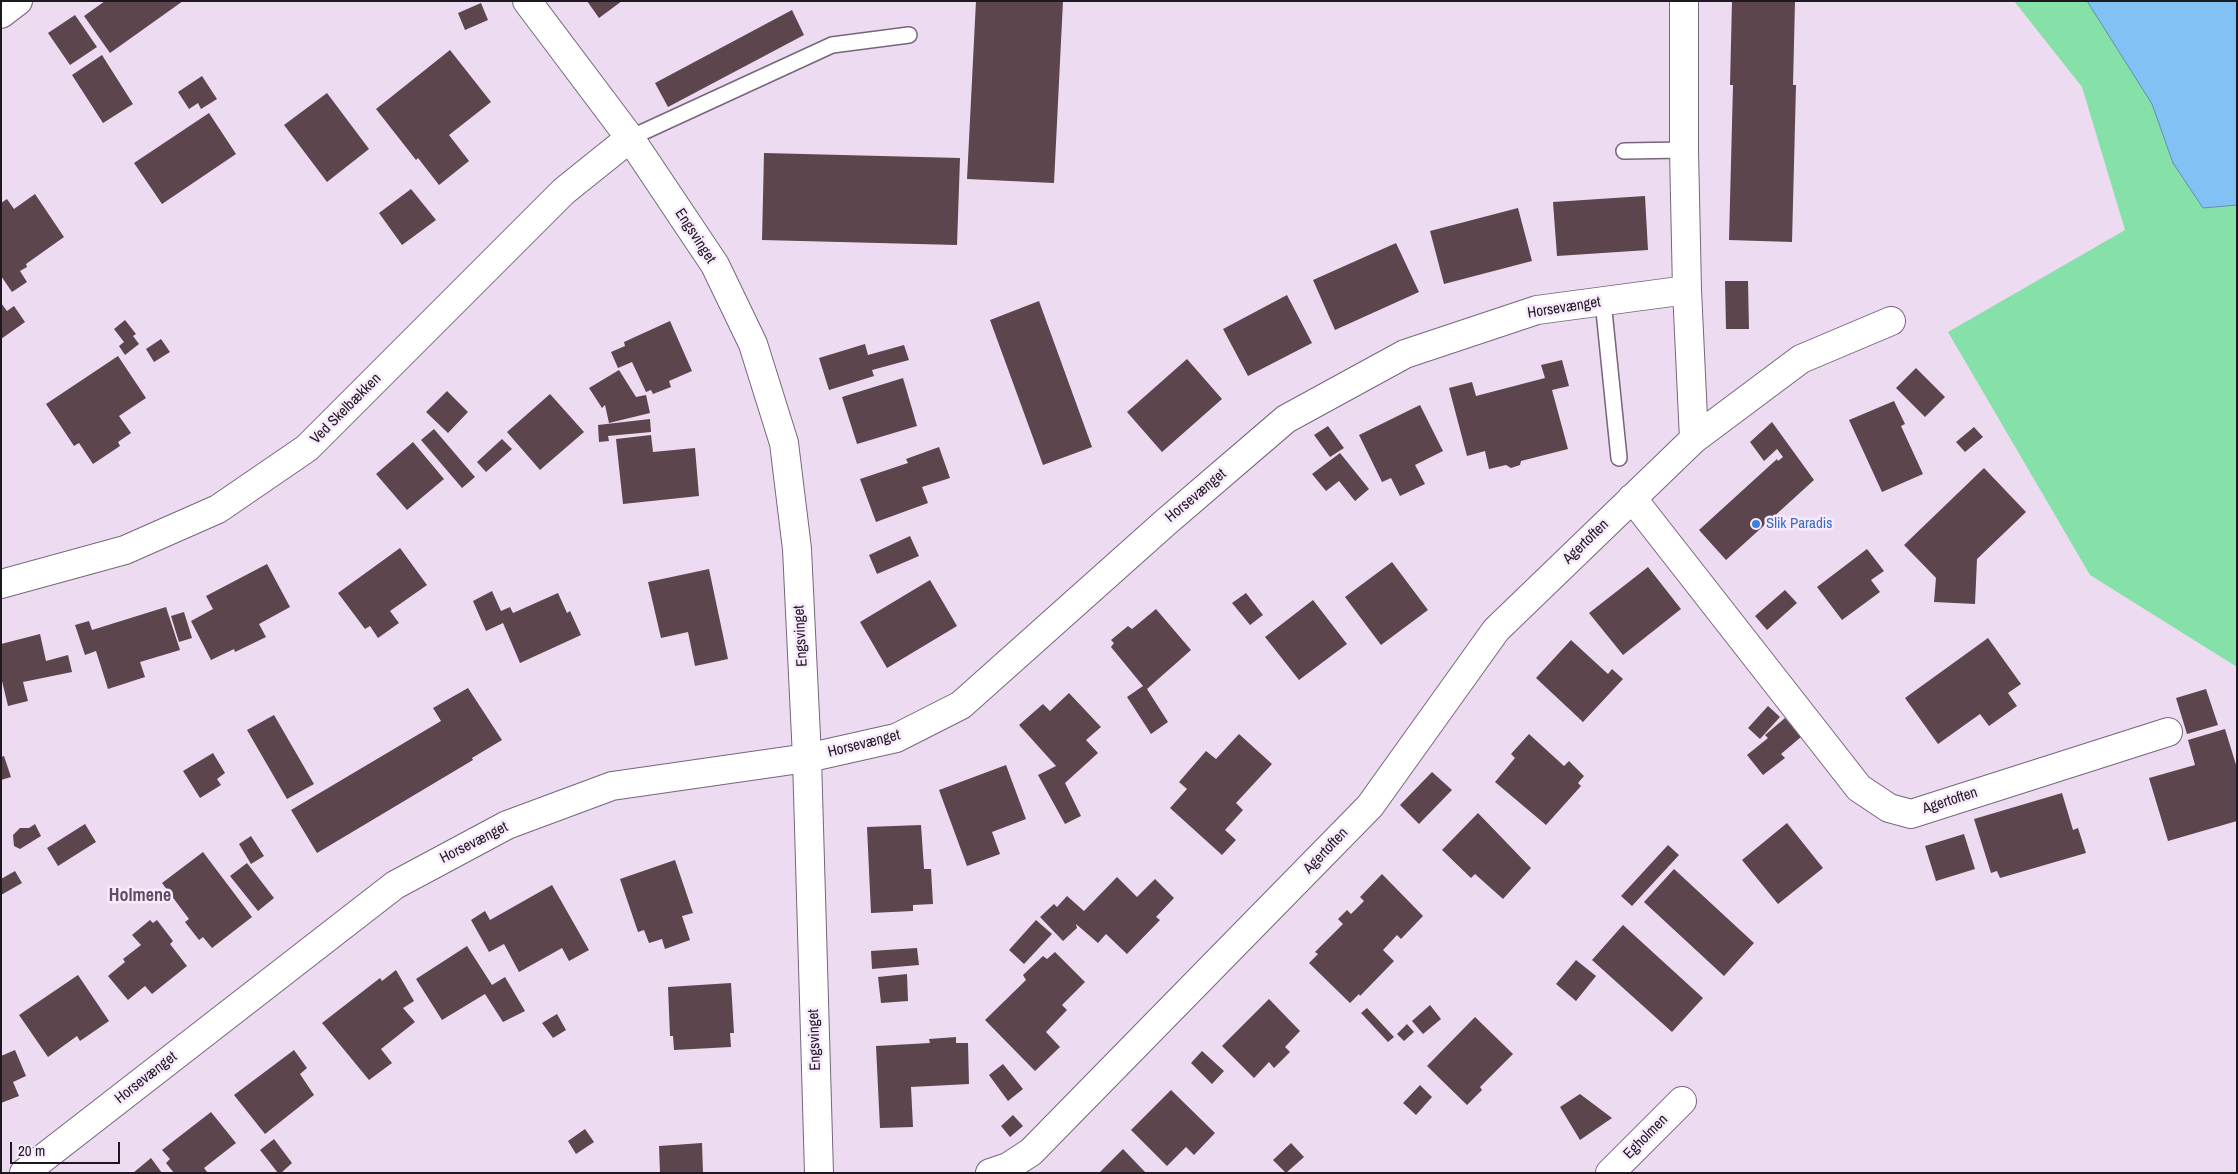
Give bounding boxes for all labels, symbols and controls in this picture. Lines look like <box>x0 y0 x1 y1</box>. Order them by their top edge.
street label: Engsvinget <box>671 205 719 267</box>
street label: Horsevænget <box>1526 293 1602 323</box>
street label: Ved Skelbækken <box>307 370 385 448</box>
street label: Horsevænget <box>1162 465 1230 527</box>
place label: Slik Paradis <box>1766 515 1832 533</box>
street label: Agertoften <box>1559 516 1613 568</box>
marker: Slik Paradis <box>1750 518 1762 530</box>
street label: Engsvinget <box>790 605 812 667</box>
street label: Horsevænget <box>826 726 902 762</box>
street label: Agertoften <box>1920 784 1980 818</box>
street label: Horsevænget <box>437 818 511 868</box>
street label: Agertoften <box>1300 824 1352 878</box>
district label: Holmene <box>109 885 171 907</box>
street label: Engsvinget <box>805 1009 825 1071</box>
street label: Horsevænget <box>111 1048 181 1108</box>
street label: Egholmen <box>1620 1111 1672 1163</box>
scale bar <box>12 1132 122 1164</box>
text: 20 m <box>18 1140 45 1161</box>

